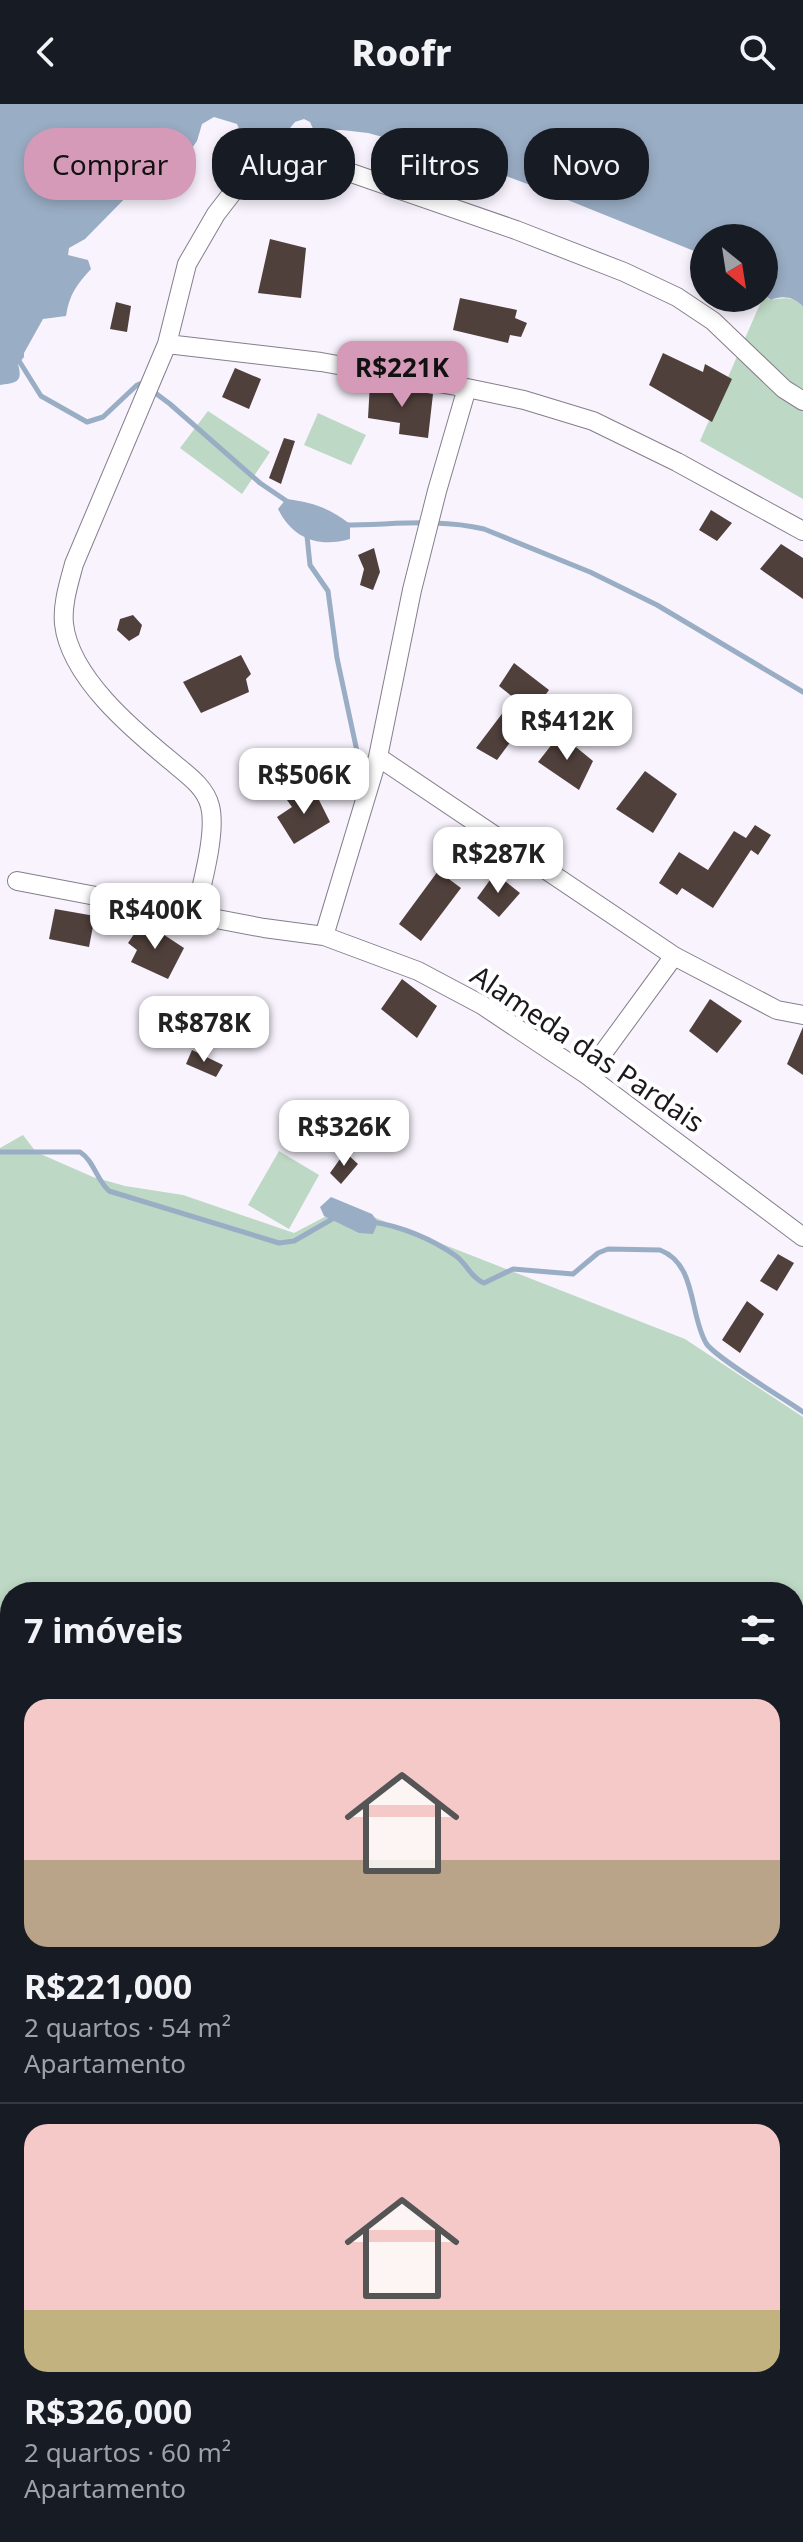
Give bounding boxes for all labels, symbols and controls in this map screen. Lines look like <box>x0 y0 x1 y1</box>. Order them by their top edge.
text: Roofr <box>351 28 452 77</box>
icon: back <box>24 30 68 74</box>
icon: search <box>735 30 779 74</box>
chip: Comprar <box>24 128 196 200</box>
chip: Alugar <box>212 128 355 200</box>
chip: Filtros <box>371 128 508 200</box>
chip: Novo <box>524 128 649 200</box>
north arrow <box>690 224 778 312</box>
map controls <box>690 224 778 312</box>
pin: R$221K <box>337 341 467 409</box>
text: R$221K <box>355 349 449 385</box>
pin: R$412K <box>502 694 632 762</box>
text: R$412K <box>520 702 614 738</box>
pin: R$506K <box>239 748 369 816</box>
text: R$506K <box>257 756 351 792</box>
pin: R$287K <box>433 827 563 895</box>
text: R$287K <box>451 835 545 871</box>
pin: R$400K <box>90 883 220 951</box>
text: R$400K <box>108 891 202 927</box>
street label: Alameda das Pardais <box>464 956 712 1140</box>
pin: R$878K <box>139 996 269 1064</box>
text: R$878K <box>157 1004 251 1040</box>
pin: R$326K <box>279 1100 409 1168</box>
text: R$326K <box>297 1108 391 1144</box>
text: 7 imóveis <box>24 1607 183 1653</box>
icon: filters <box>736 1608 780 1652</box>
icon: home <box>330 1751 474 1895</box>
text: R$221,000 <box>24 1963 192 2009</box>
text: 2 quartos · 54 m² <box>24 2009 231 2045</box>
text: Apartamento <box>24 2045 186 2081</box>
icon: home <box>330 2176 474 2320</box>
text: R$326,000 <box>24 2388 192 2434</box>
text: 2 quartos · 60 m² <box>24 2434 231 2470</box>
text: Apartamento <box>24 2470 186 2506</box>

